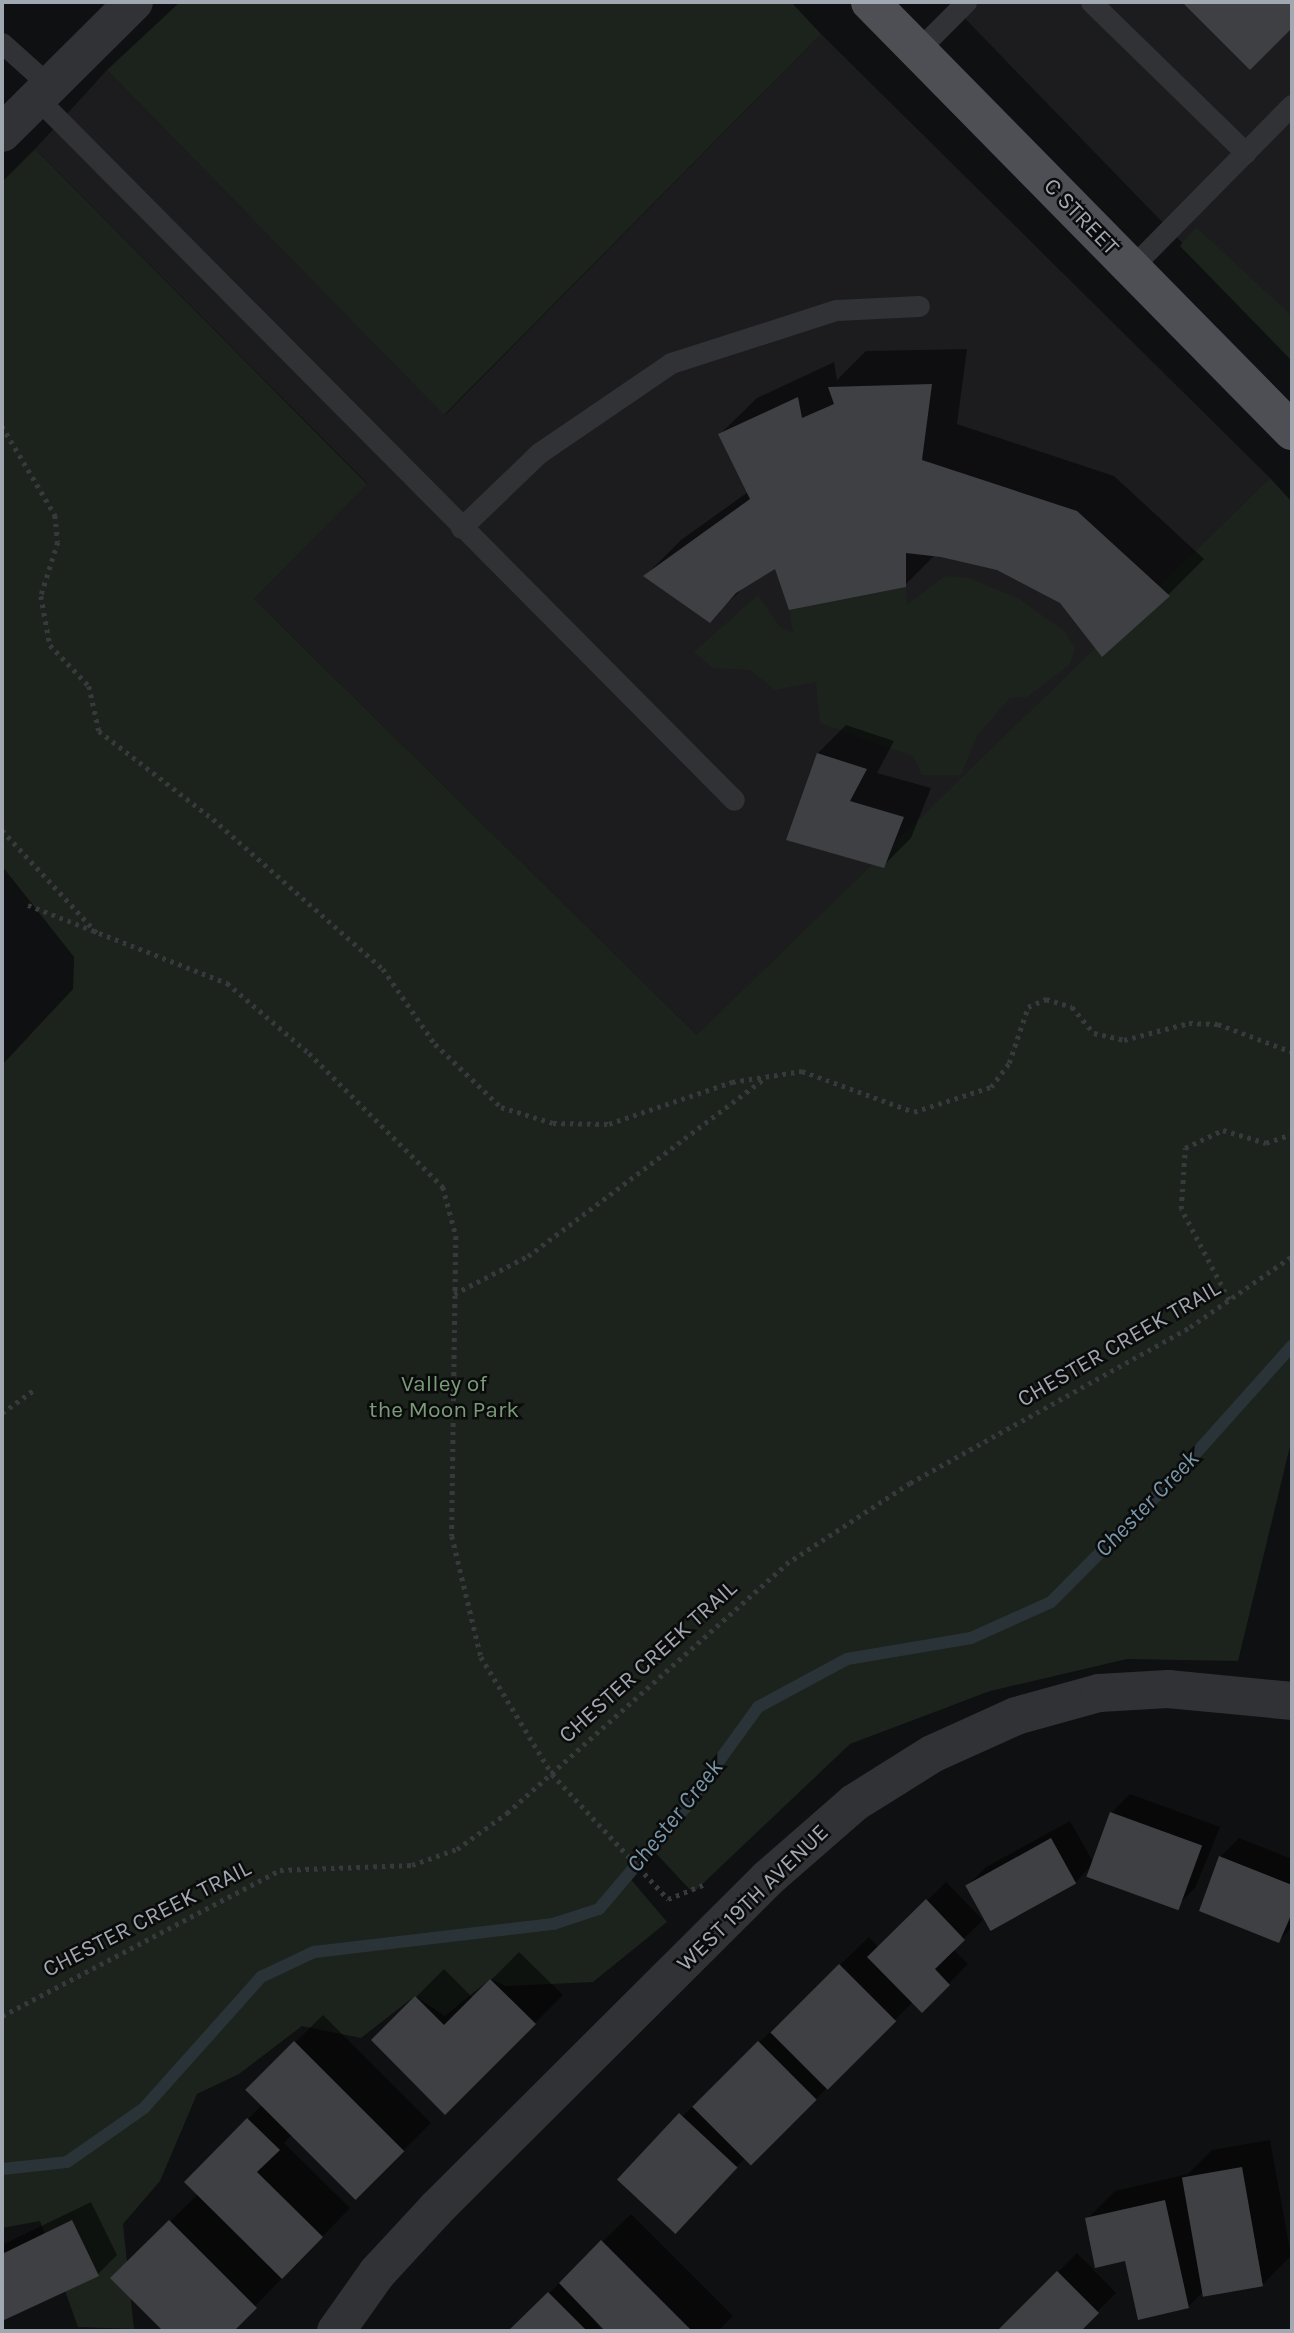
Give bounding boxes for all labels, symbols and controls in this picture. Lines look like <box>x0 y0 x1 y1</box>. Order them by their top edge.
street label: C STREET <box>1038 173 1124 261</box>
street label: CHESTER CREEK TRAIL <box>1013 1275 1225 1413</box>
park label: Valley of the Moon Park <box>369 1370 519 1424</box>
water label: Chester Creek <box>1089 1445 1205 1563</box>
street label: CHESTER CREEK TRAIL <box>553 1575 743 1749</box>
water label: Chester Creek <box>621 1754 729 1878</box>
street label: WEST 19TH AVENUE <box>672 1819 834 1977</box>
street label: CHESTER CREEK TRAIL <box>38 1855 256 1983</box>

